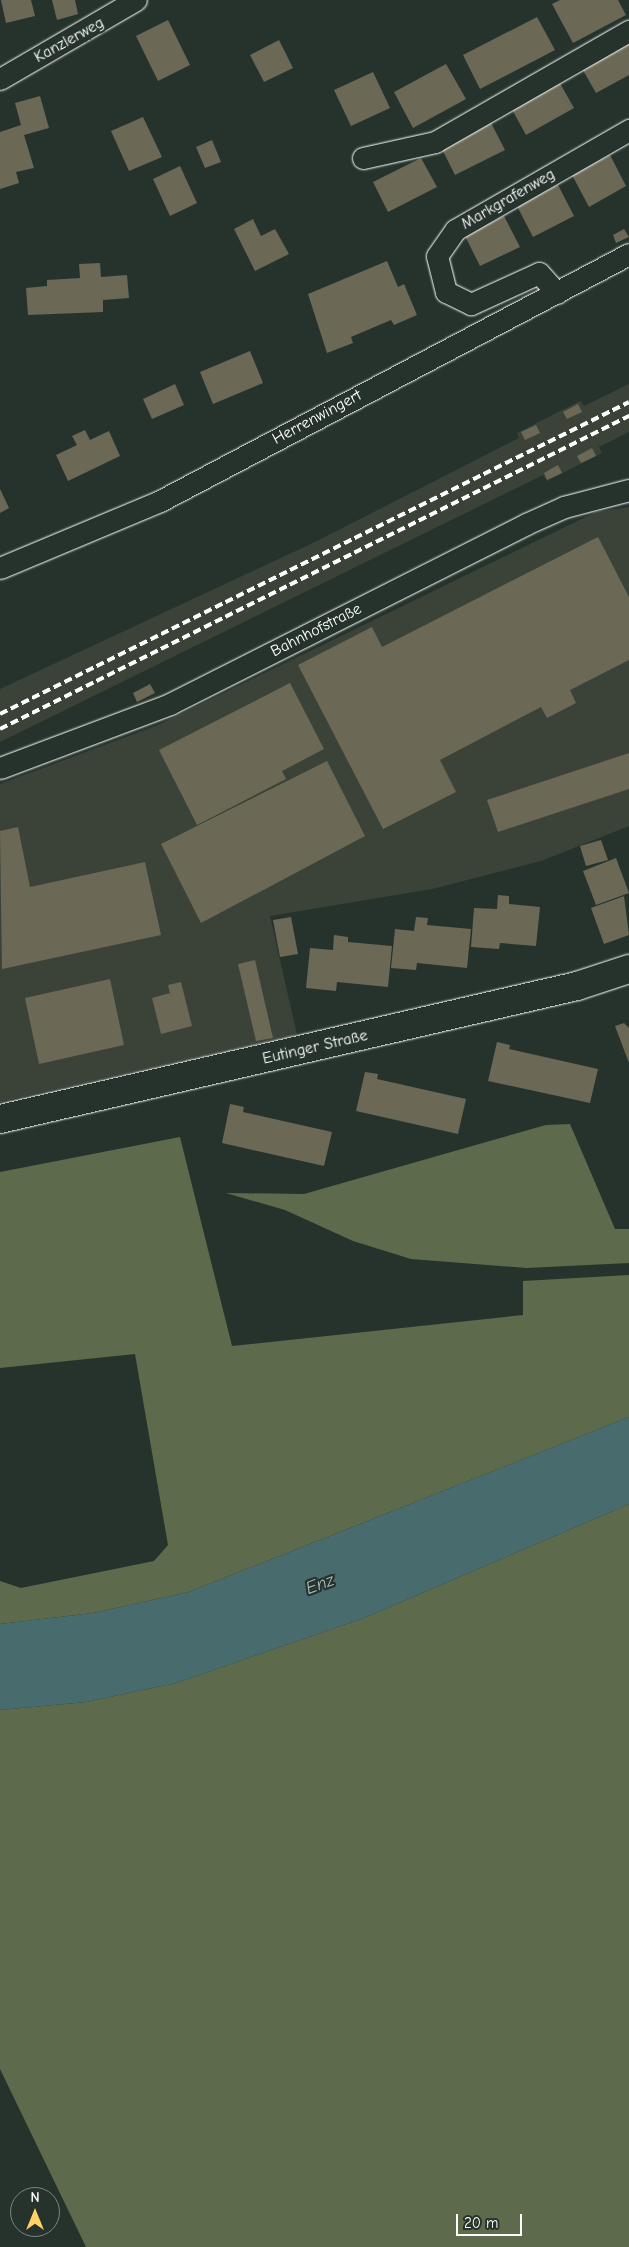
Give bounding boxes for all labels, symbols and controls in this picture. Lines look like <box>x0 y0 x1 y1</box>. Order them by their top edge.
street label: Kanzlerweg <box>31 13 107 67</box>
street label: Markgrafenweg <box>458 164 558 234</box>
street label: Herrenwingert <box>269 385 365 449</box>
street label: Bahnhofstraße <box>268 599 364 661</box>
street label: Eutinger Straße <box>261 1026 369 1068</box>
water label: Enz <box>303 1570 337 1600</box>
north arrow <box>10 2187 60 2237</box>
text: N <box>30 2189 40 2206</box>
scale bar <box>459 2204 525 2236</box>
text: 20 m <box>464 2214 498 2232</box>

